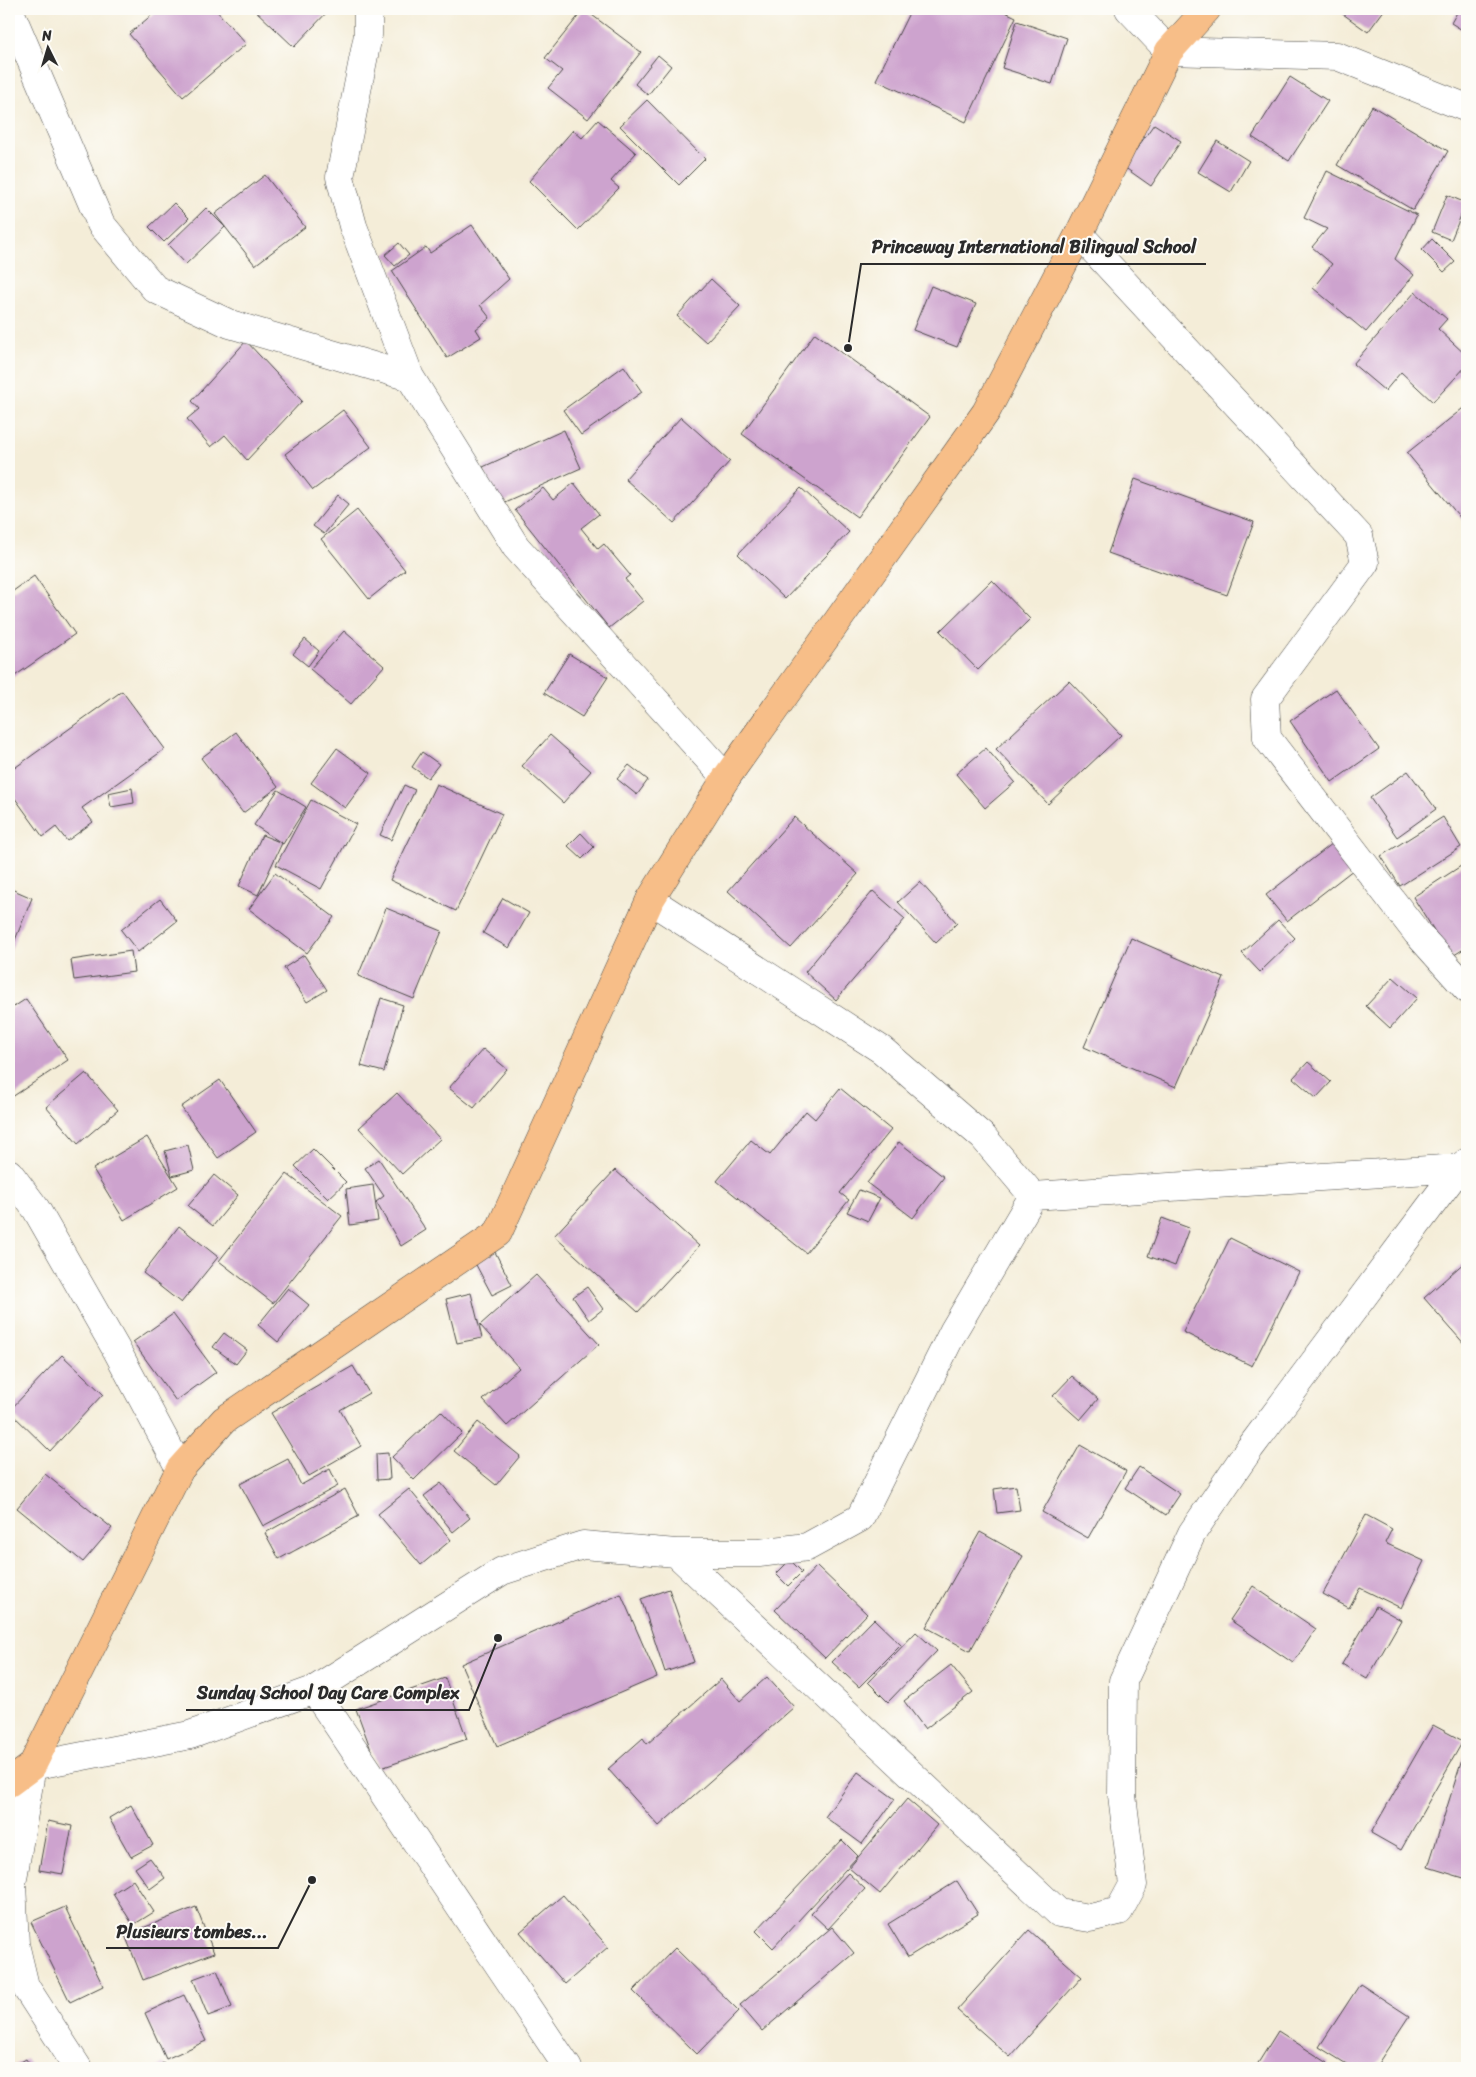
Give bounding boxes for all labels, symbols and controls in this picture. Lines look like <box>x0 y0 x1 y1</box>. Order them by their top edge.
north arrow <box>22 22 72 72</box>
text: N <box>40 23 53 49</box>
callout: Princeway International Bilingual School <box>861 231 1206 264</box>
text: Princeway International Bilingual School <box>872 231 1197 263</box>
callout: Sunday School Day Care Complex <box>186 1677 469 1710</box>
text: Sunday School Day Care Complex <box>196 1677 460 1709</box>
callout: Plusieurs tombes... <box>106 1915 278 1948</box>
text: Plusieurs tombes... <box>116 1916 268 1948</box>

